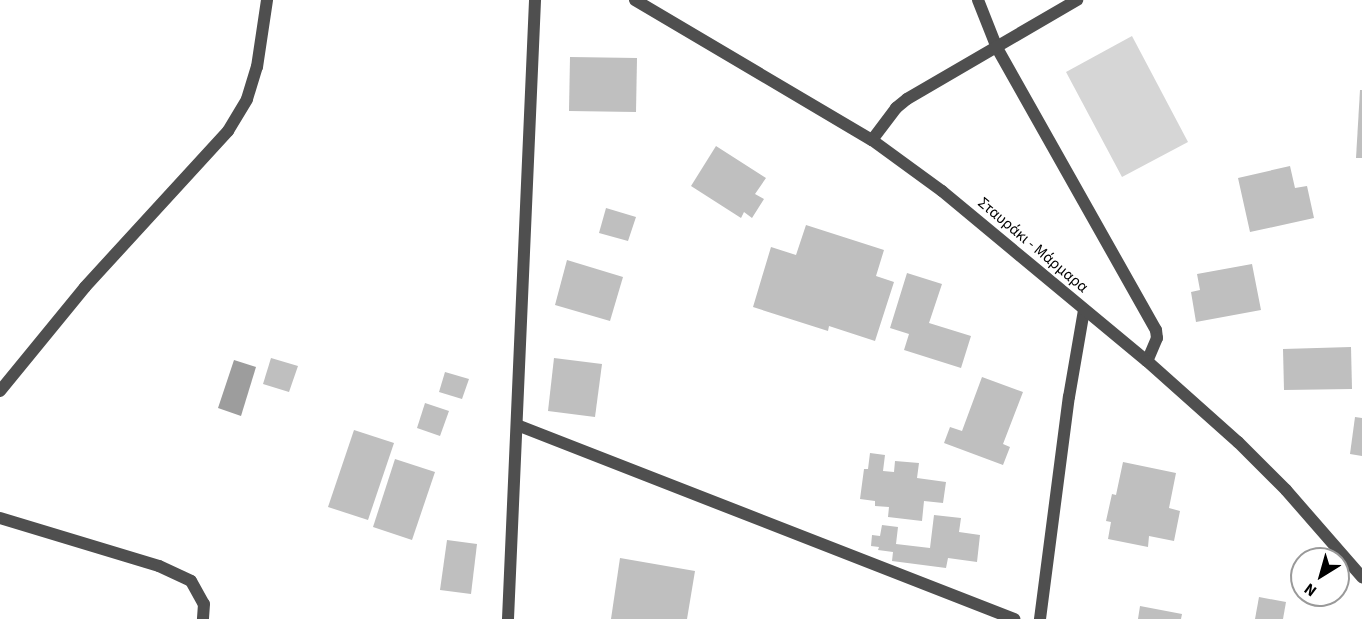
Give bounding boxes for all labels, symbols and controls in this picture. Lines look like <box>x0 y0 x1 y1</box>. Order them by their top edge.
street label: Σταυράκι - Μάρμαρα <box>974 193 1092 297</box>
north arrow <box>1290 547 1350 607</box>
text: N <box>1300 578 1321 602</box>

